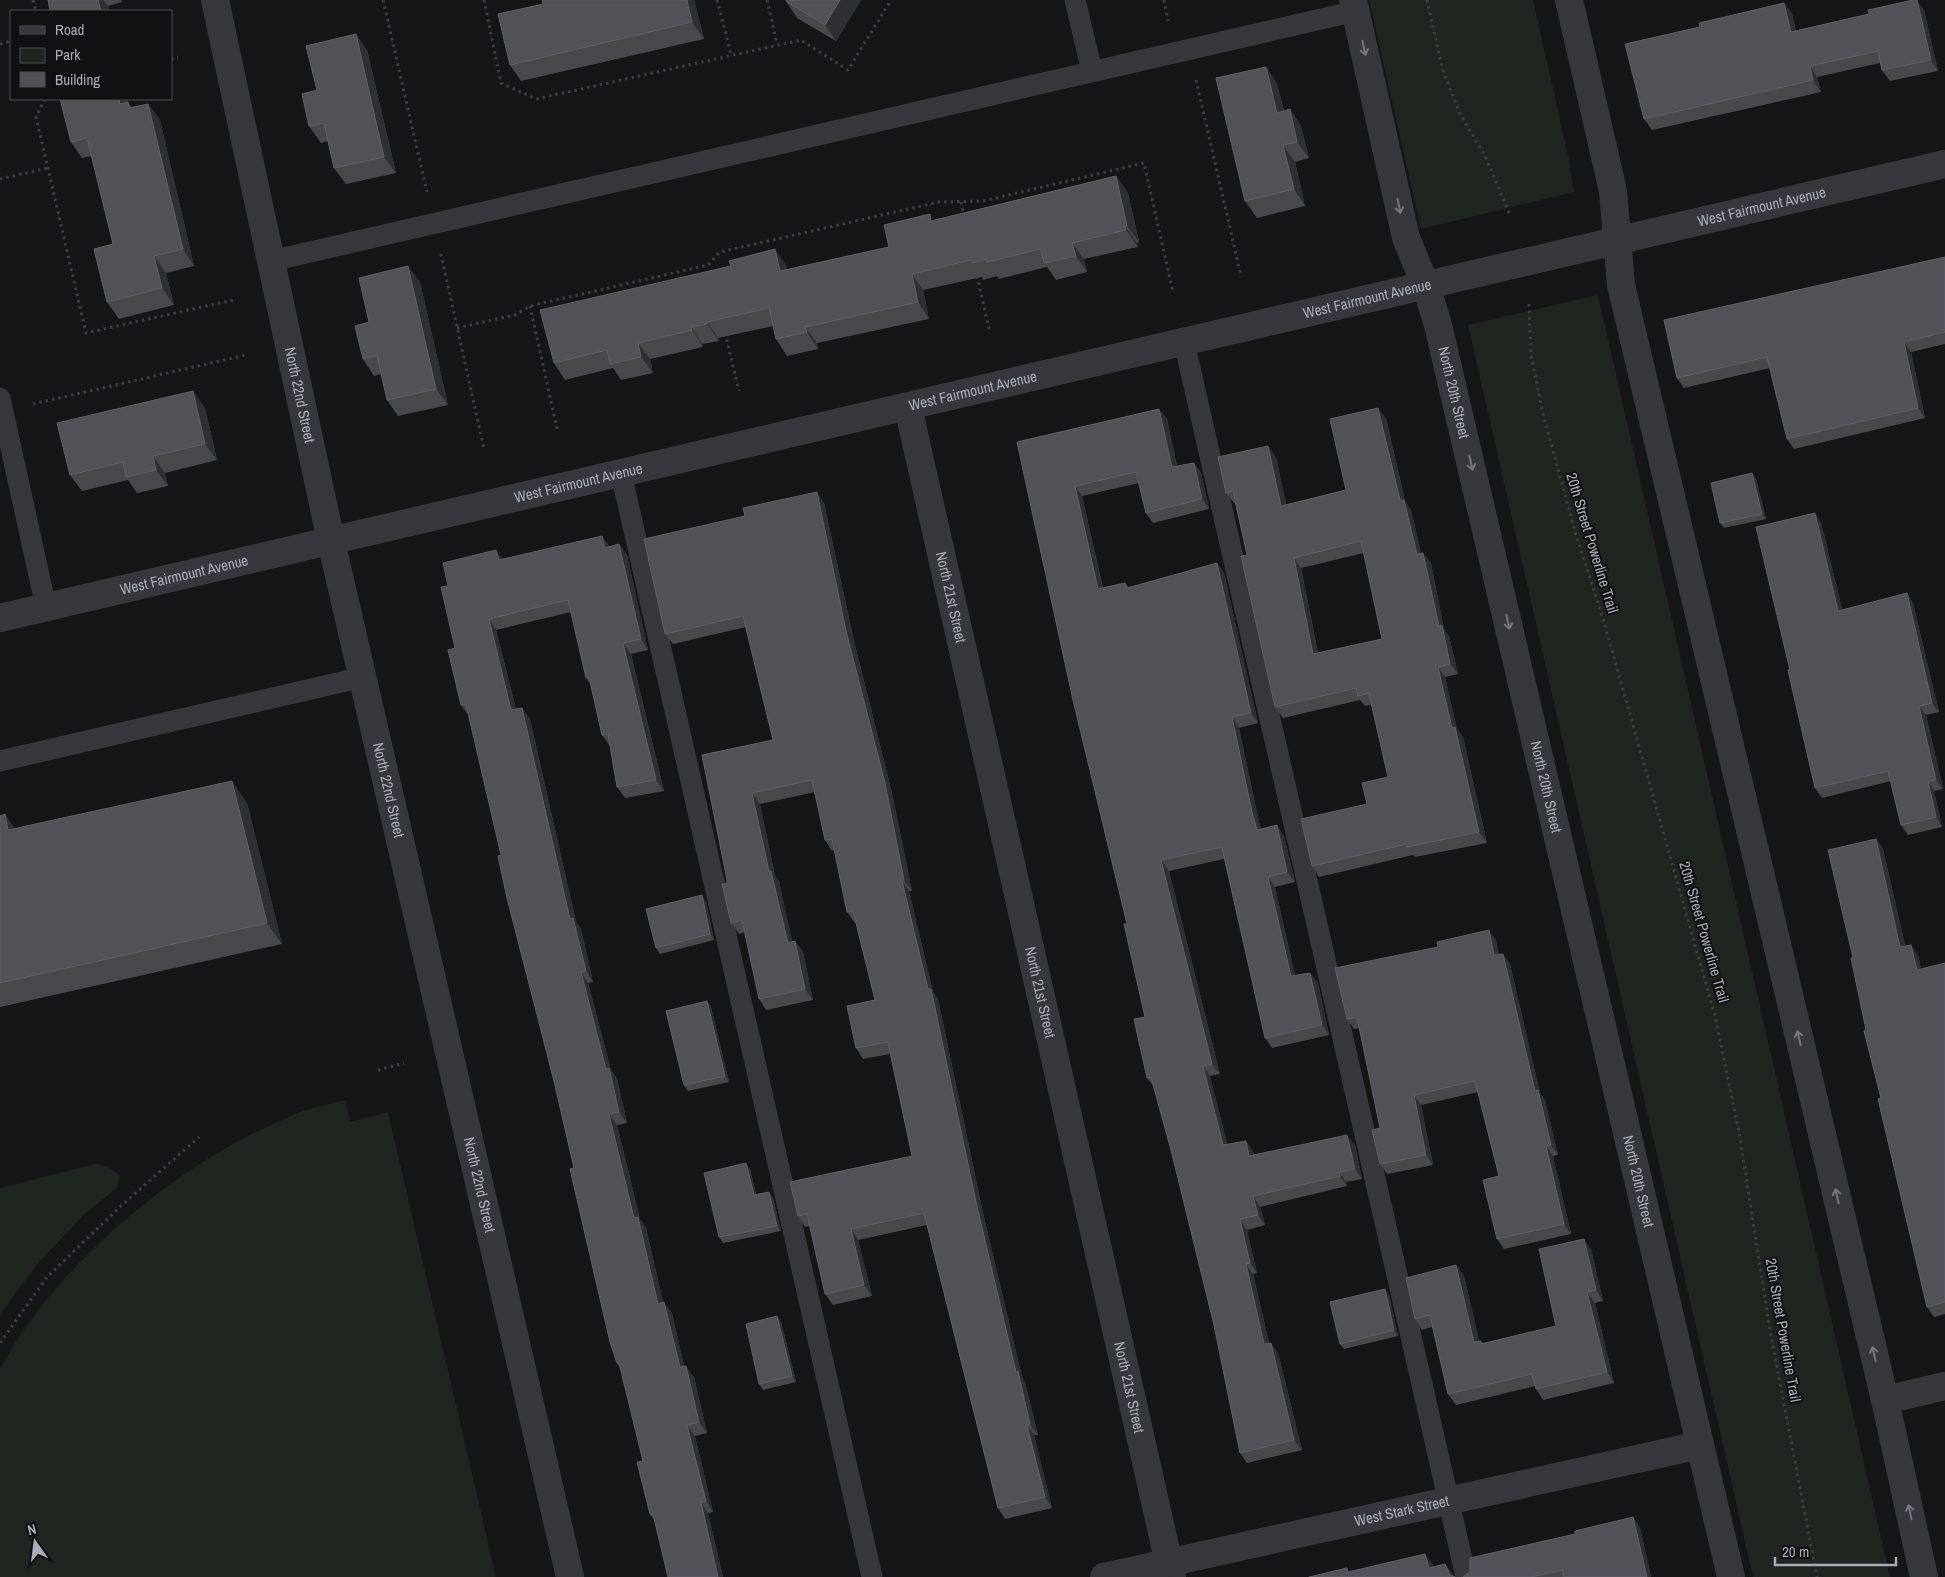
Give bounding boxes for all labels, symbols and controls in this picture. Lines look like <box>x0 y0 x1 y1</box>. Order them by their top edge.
legend <box>10 10 172 100</box>
text: Road <box>55 19 84 40</box>
one-way arrow <box>1360 39 1369 55</box>
text: Park <box>55 44 81 65</box>
text: Building <box>55 69 100 90</box>
street label: West Fairmount Avenue <box>1695 181 1828 231</box>
one-way arrow <box>1394 198 1404 214</box>
street label: West Fairmount Avenue <box>1301 273 1433 323</box>
street label: North 20th Street <box>1433 344 1475 441</box>
street label: North 22nd Street <box>280 345 321 445</box>
street label: West Fairmount Avenue <box>907 365 1039 416</box>
one-way arrow <box>1467 455 1476 471</box>
street label: West Fairmount Avenue <box>512 457 645 508</box>
street label: 20th Street Powerline Trail <box>1561 470 1624 616</box>
street label: West Fairmount Avenue <box>118 549 250 600</box>
street label: North 21st Street <box>931 549 972 645</box>
one-way arrow <box>1504 613 1513 629</box>
street label: North 20th Street <box>1526 739 1568 835</box>
street label: North 22nd Street <box>368 740 410 840</box>
street label: 20th Street Powerline Trail <box>1674 859 1735 1005</box>
street label: North 21st Street <box>1020 944 1061 1040</box>
one-way arrow <box>1794 1030 1803 1046</box>
street label: North 20th Street <box>1618 1133 1660 1230</box>
street label: North 22nd Street <box>459 1135 501 1235</box>
one-way arrow <box>1832 1188 1841 1204</box>
street label: 20th Street Powerline Trail <box>1761 1256 1806 1403</box>
street label: North 21st Street <box>1109 1340 1150 1436</box>
one-way arrow <box>1869 1346 1878 1362</box>
street label: West Stark Street <box>1352 1490 1452 1531</box>
one-way arrow <box>1905 1505 1914 1521</box>
north arrow <box>10 1517 60 1567</box>
text: N <box>26 1520 38 1539</box>
scale bar <box>1775 1534 1896 1566</box>
text: 20 m <box>1782 1541 1809 1562</box>

